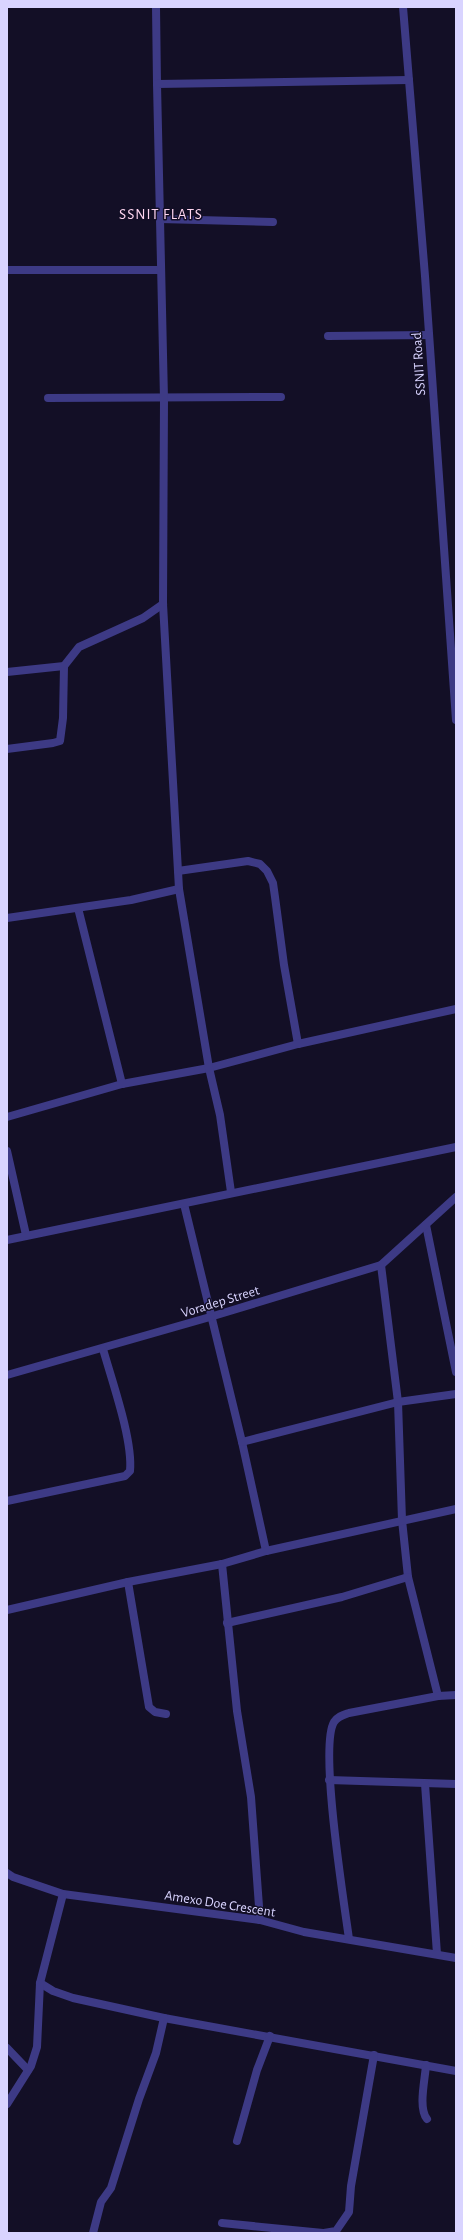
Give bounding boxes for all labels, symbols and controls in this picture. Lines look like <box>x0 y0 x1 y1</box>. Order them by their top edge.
district label: SSNIT FLATS <box>119 207 203 222</box>
street label: SSNIT Road <box>410 332 428 396</box>
street label: Voradep Street <box>180 1283 262 1320</box>
street label: Amexo Doe Crescent <box>163 1888 277 1920</box>

